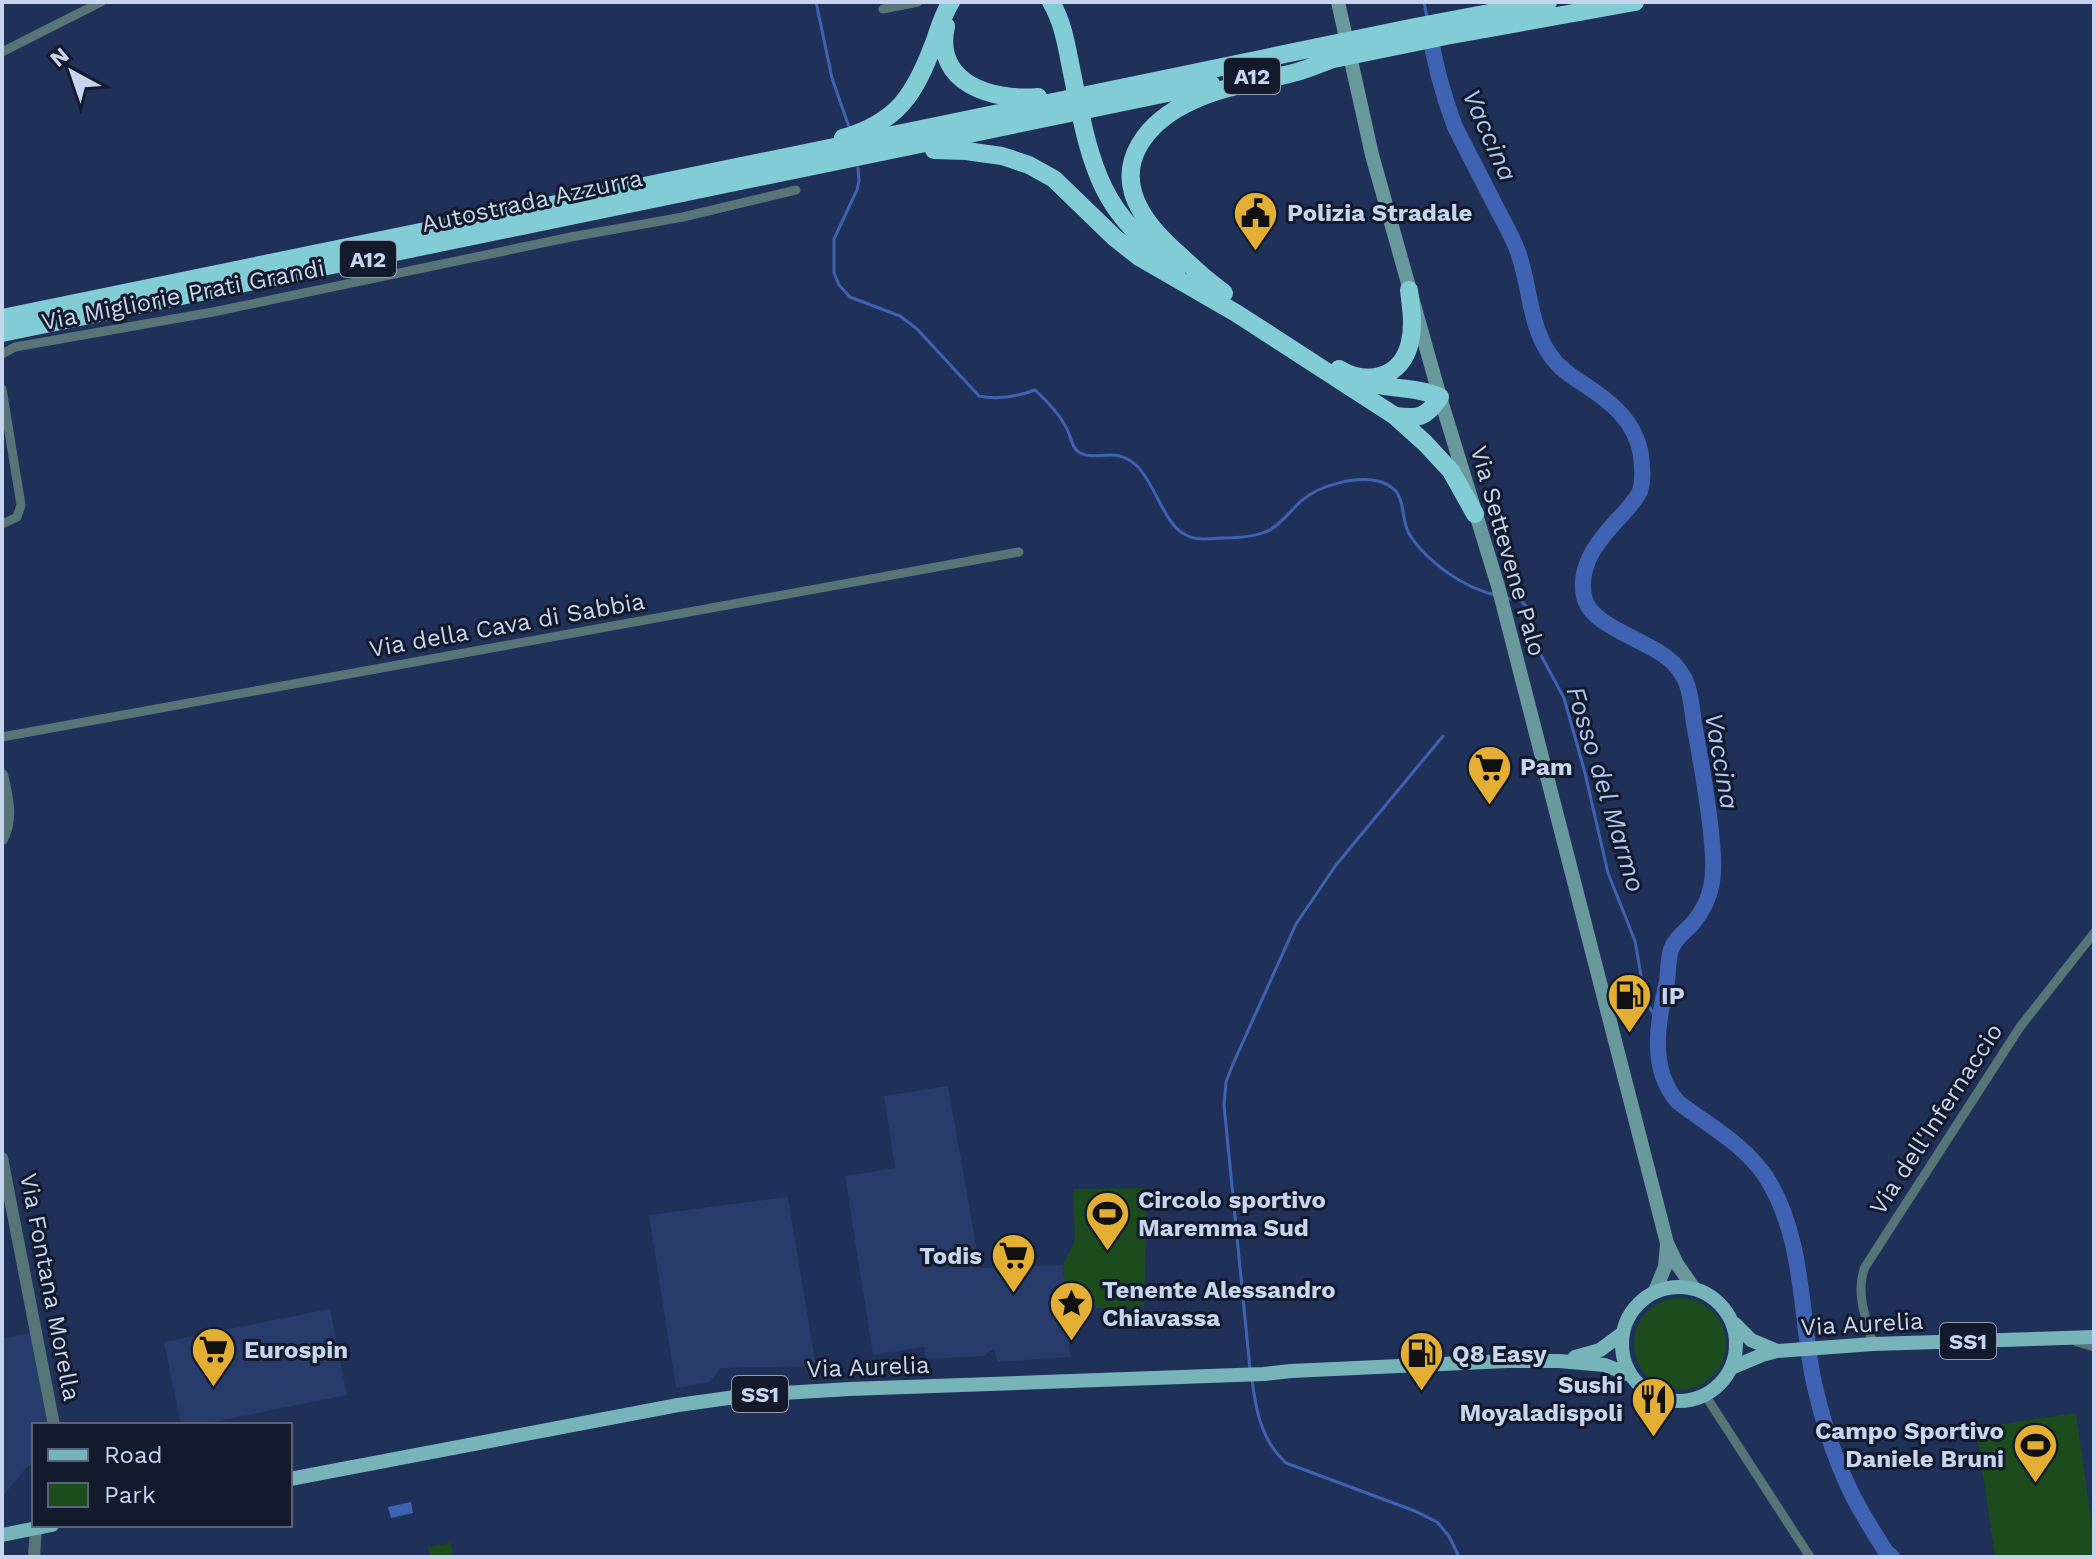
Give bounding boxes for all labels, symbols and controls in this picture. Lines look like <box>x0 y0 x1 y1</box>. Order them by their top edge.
north arrow <box>32 32 112 112</box>
text: N <box>45 42 74 72</box>
road number: A12 <box>1224 58 1280 94</box>
water label: Vaccina <box>1457 84 1523 186</box>
street label: Autostrada Azzurra <box>419 164 645 238</box>
public building icon: Polizia Stradale <box>1232 189 1280 252</box>
place label: Polizia Stradale <box>1287 199 1473 227</box>
road number: A12 <box>340 241 396 277</box>
street label: Via Migliorie Prati Grandi <box>39 254 327 336</box>
street label: Via Settevene Palo <box>1465 443 1551 659</box>
street label: Via della Cava di Sabbia <box>367 587 647 663</box>
water label: Fosso del Marmo <box>1560 682 1652 896</box>
water label: Vaccina <box>1699 710 1745 812</box>
supermarket icon: Pam <box>1465 743 1513 806</box>
place label: Pam <box>1520 753 1573 781</box>
fuel station icon: IP <box>1606 972 1654 1035</box>
place label: IP <box>1661 982 1685 1010</box>
street label: Via dell'Infernaccio <box>1864 1018 2008 1220</box>
street label: Via Fontana Morella <box>14 1171 86 1403</box>
place label: Circolo sportivo Maremma Sud <box>1138 1186 1326 1242</box>
sports icon: Circolo sportivo Maremma Sud <box>1083 1190 1131 1253</box>
supermarket icon: Todis <box>989 1232 1037 1295</box>
place label: Todis <box>919 1242 982 1270</box>
place label: Tenente Alessandro Chiavassa <box>1102 1276 1336 1332</box>
place icon: Tenente Alessandro Chiavassa <box>1047 1280 1095 1343</box>
street label: Via Aurelia <box>1800 1307 1924 1341</box>
road number: SS1 <box>1940 1323 1996 1359</box>
supermarket icon: Eurospin <box>189 1326 237 1389</box>
fuel station icon: Q8 Easy <box>1397 1330 1445 1393</box>
place label: Eurospin <box>244 1336 348 1364</box>
place label: Q8 Easy <box>1452 1340 1547 1368</box>
street label: Via Aurelia <box>806 1351 930 1383</box>
place label: Sushi Moyaladispoli <box>1459 1371 1623 1427</box>
restaurant icon: Sushi Moyaladispoli <box>1630 1375 1678 1438</box>
road number: SS1 <box>732 1376 788 1412</box>
place label: Campo Sportivo Daniele Bruni <box>1815 1417 2004 1473</box>
sports icon: Campo Sportivo Daniele Bruni <box>2011 1421 2059 1484</box>
legend <box>32 1423 292 1527</box>
text: Road <box>104 1441 163 1469</box>
text: Park <box>104 1481 156 1509</box>

